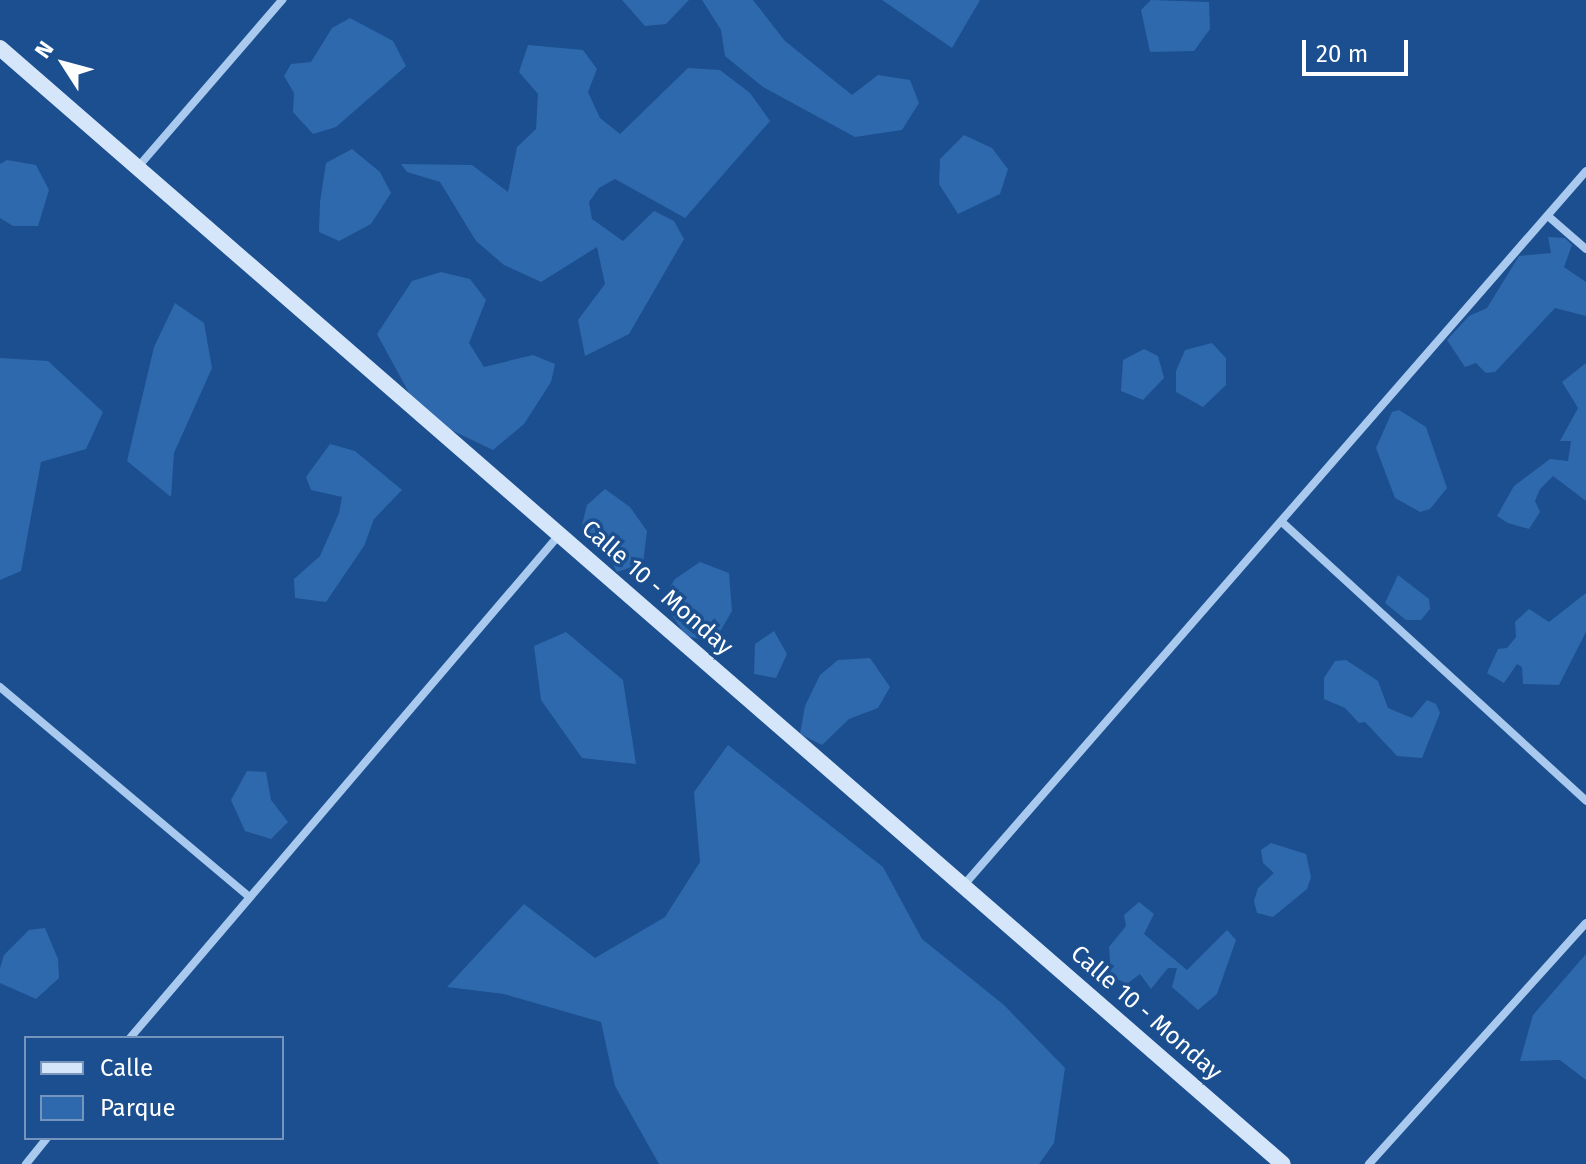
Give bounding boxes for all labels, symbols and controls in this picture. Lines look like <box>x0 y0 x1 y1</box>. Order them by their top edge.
north arrow <box>24 24 104 104</box>
scale bar <box>1306 24 1412 74</box>
text: N <box>29 36 59 63</box>
text: 20 m <box>1316 40 1368 68</box>
street label: Calle 10 - Monday <box>575 514 739 662</box>
street label: Calle 10 - Monday <box>1064 939 1228 1087</box>
legend <box>24 1036 284 1140</box>
text: Calle <box>100 1054 153 1082</box>
text: Parque <box>100 1094 176 1122</box>

